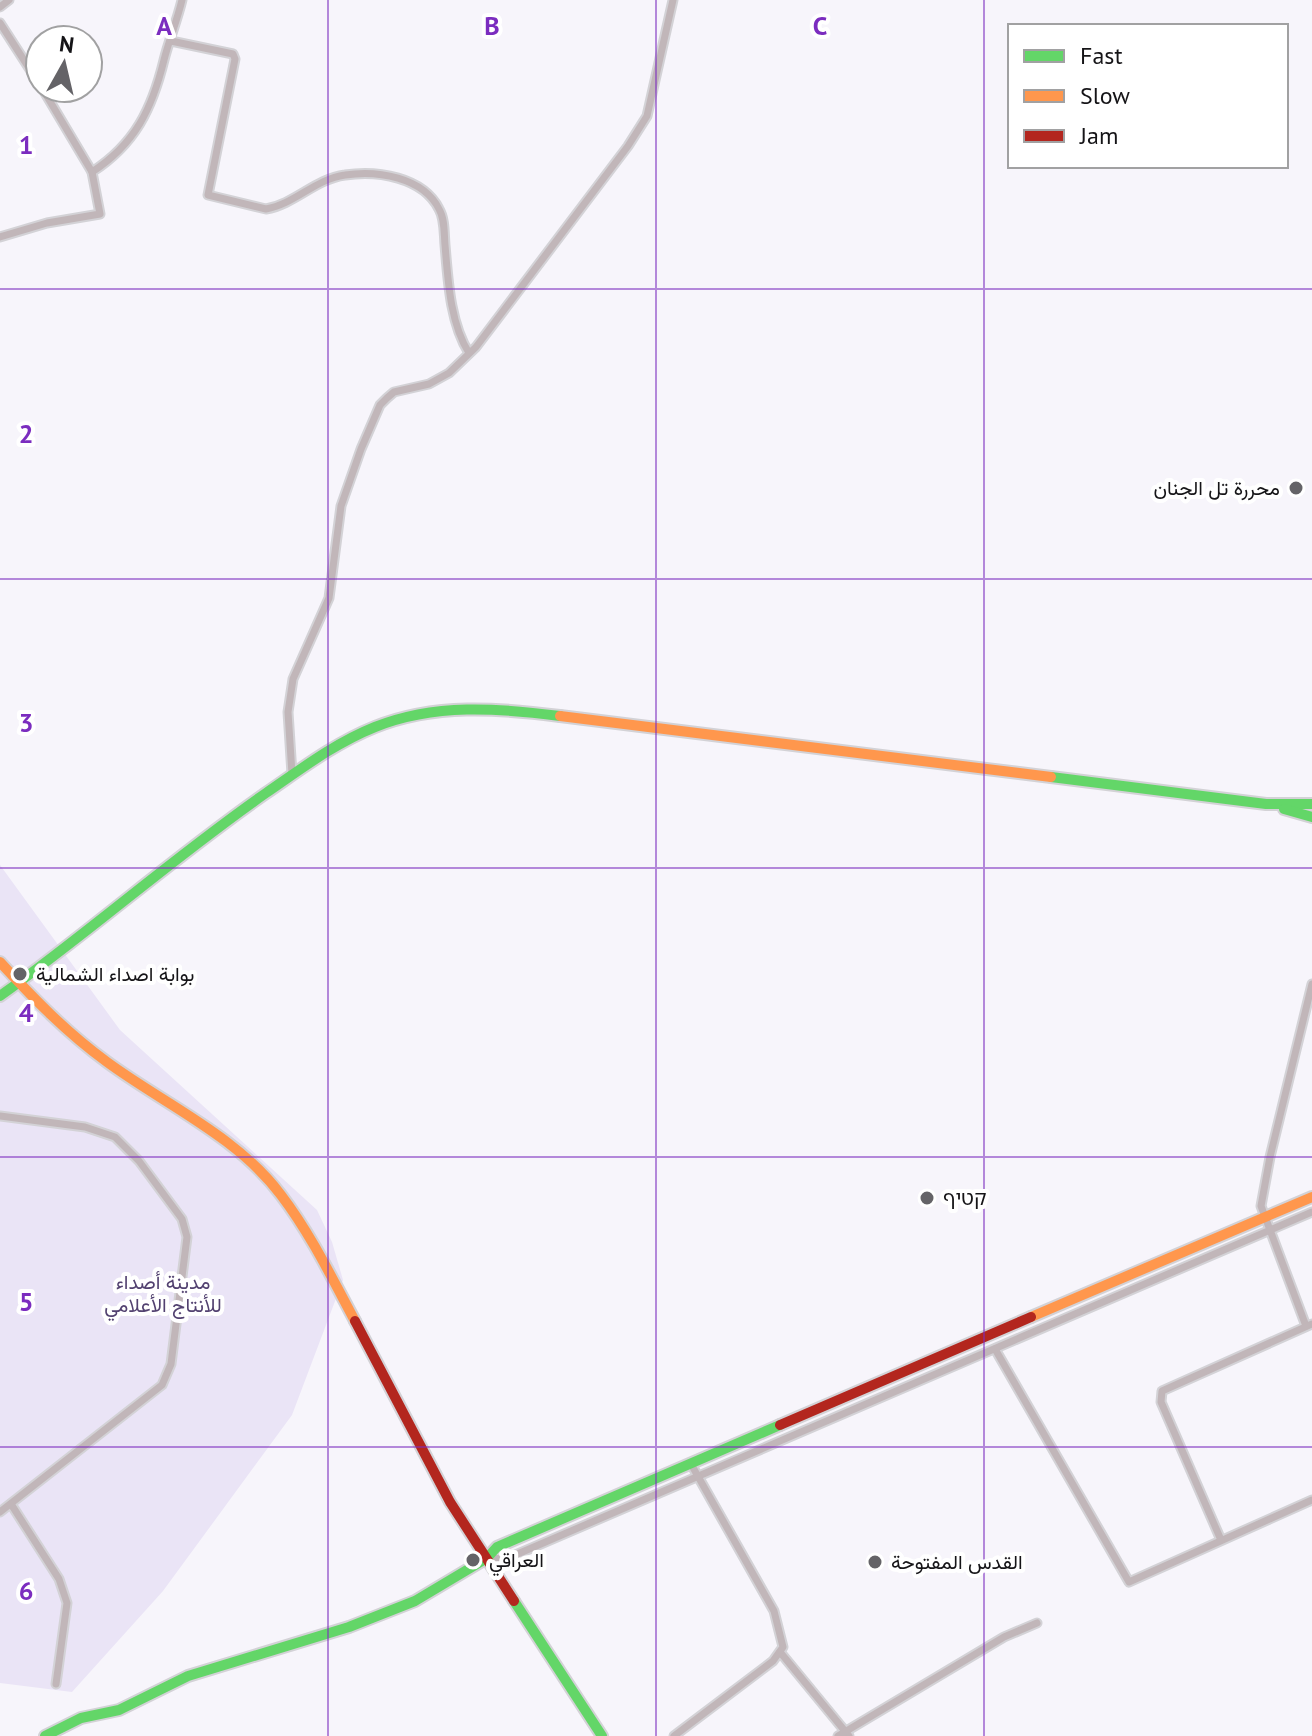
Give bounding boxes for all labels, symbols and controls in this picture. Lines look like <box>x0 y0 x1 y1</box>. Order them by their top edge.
text: A <box>156 9 172 42</box>
text: B <box>484 9 500 42</box>
text: C <box>813 9 827 42</box>
north arrow <box>24 24 104 104</box>
legend <box>1008 24 1288 168</box>
text: N <box>58 29 76 59</box>
text: Fast <box>1080 40 1123 71</box>
text: Slow <box>1080 80 1130 111</box>
text: Jam <box>1079 120 1118 151</box>
text: 1 <box>19 128 33 161</box>
text: 2 <box>19 417 33 450</box>
place label: محررة تل الجنان <box>1153 475 1280 501</box>
marker: محررة تل الجنان <box>1287 479 1305 497</box>
text: 3 <box>19 706 33 739</box>
place label: بوابة اصداء الشمالية <box>36 961 195 987</box>
marker: بوابة اصداء الشمالية <box>11 965 29 983</box>
text: 4 <box>19 996 34 1029</box>
place label: קטיף <box>943 1185 987 1211</box>
marker: קטיף <box>918 1189 936 1207</box>
park label: مدينة أصداء للأنتاج الأعلامي <box>104 1269 222 1322</box>
text: 5 <box>19 1285 33 1318</box>
place label: العراقي <box>489 1547 544 1577</box>
place label: القدس المفتوحة <box>891 1549 1023 1575</box>
marker: العراقي <box>464 1551 482 1569</box>
marker: القدس المفتوحة <box>866 1553 884 1571</box>
text: 6 <box>19 1574 33 1607</box>

